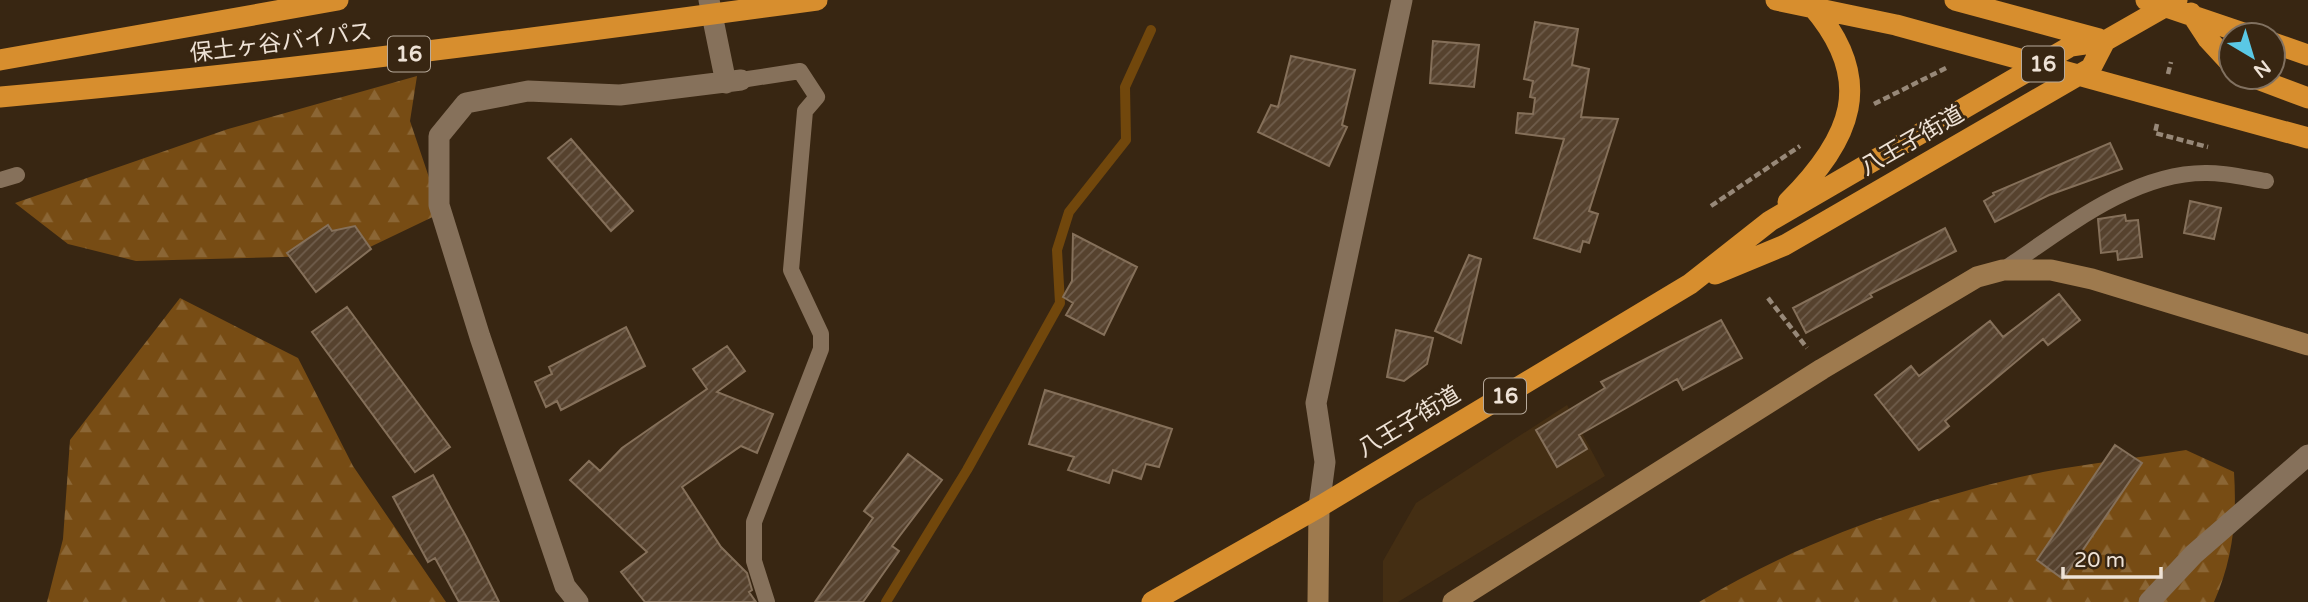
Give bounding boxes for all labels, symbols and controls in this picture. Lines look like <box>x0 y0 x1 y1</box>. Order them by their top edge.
street label: 保土ヶ谷バイパス <box>188 18 374 68</box>
north arrow <box>2217 21 2287 91</box>
road number: 16 <box>388 36 430 72</box>
road number: 16 <box>2022 46 2064 82</box>
text: N <box>2249 55 2275 82</box>
street label: 八王子街道 <box>1855 100 1969 182</box>
road number: 16 <box>1484 378 1526 414</box>
street label: 八王子街道 <box>1353 380 1465 464</box>
scale bar <box>2063 536 2161 580</box>
text: 20 m <box>2074 548 2125 573</box>

